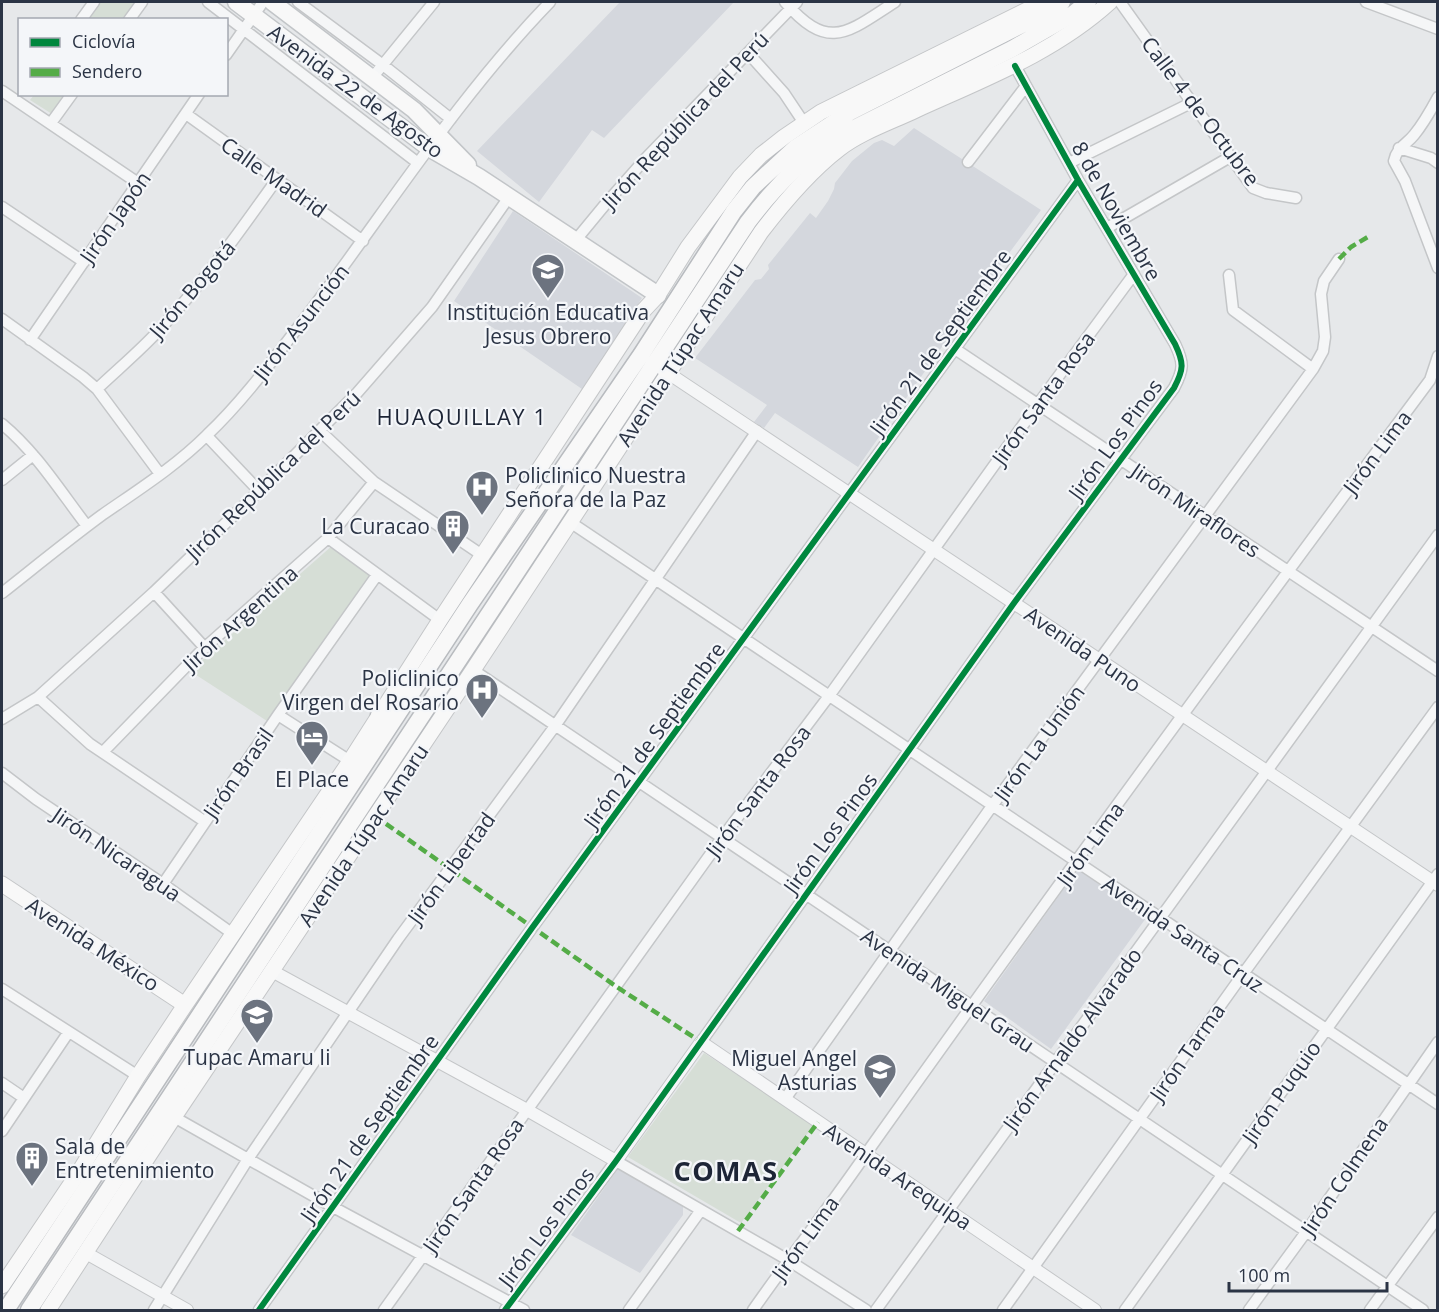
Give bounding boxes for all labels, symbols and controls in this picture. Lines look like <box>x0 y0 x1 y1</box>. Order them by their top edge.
legend <box>18 18 228 96</box>
street label: Avenida 22 de Agosto <box>263 18 449 164</box>
street label: Jirón República del Perú <box>594 25 775 216</box>
text: Ciclovía <box>72 29 135 53</box>
street label: Calle 4 de Octubre <box>1136 31 1266 191</box>
text: Sendero <box>72 59 142 83</box>
street label: Calle Madrid <box>216 130 332 224</box>
street label: 8 de Noviembre <box>1066 136 1168 286</box>
street label: Jirón Japón <box>72 165 157 270</box>
street label: Jirón Bogotá <box>141 234 241 345</box>
street label: Jirón 21 de Septiembre <box>862 243 1017 442</box>
school or university icon: Institución Educativa Jesus Obrero <box>530 252 566 299</box>
street label: Avenida Túpac Amaru <box>610 257 750 451</box>
street label: Jirón Asunción <box>246 258 355 388</box>
place label: Institución Educativa Jesus Obrero <box>447 298 649 350</box>
street label: Jirón Santa Rosa <box>984 326 1101 472</box>
street label: Jirón Los Pinos <box>1060 373 1168 507</box>
street label: Jirón República del Perú <box>178 384 366 567</box>
district label: HUAQUILLAY 1 <box>377 401 547 431</box>
street label: Jirón Lima <box>1335 404 1418 501</box>
street label: Jirón Miraflores <box>1124 455 1266 564</box>
place label: Policlinico Nuestra Señora de la Paz <box>505 461 686 513</box>
hospital icon: Policlinico Nuestra Señora de la Paz <box>464 469 500 516</box>
building icon: La Curacao <box>435 508 471 555</box>
place label: La Curacao <box>321 512 430 540</box>
street label: Jirón Argentina <box>175 559 304 679</box>
street label: Avenida Puno <box>1019 600 1147 698</box>
street label: Jirón 21 de Septiembre <box>576 636 731 835</box>
place label: Policlinico Virgen del Rosario <box>282 664 459 716</box>
hospital icon: Policlinico Virgen del Rosario <box>464 672 500 719</box>
street label: Jirón La Unión <box>986 679 1091 808</box>
hotel icon: El Place <box>294 719 330 766</box>
street label: Jirón Santa Rosa <box>698 719 817 864</box>
street label: Jirón Brasil <box>195 722 280 826</box>
street label: Avenida Túpac Amaru <box>292 738 434 932</box>
place label: El Place <box>275 765 349 793</box>
street label: Jirón Los Pinos <box>775 767 883 901</box>
street label: Jirón Lima <box>1049 796 1130 893</box>
street label: Jirón Nicaragua <box>46 799 187 907</box>
street label: Jirón Libertad <box>400 806 501 931</box>
street label: Avenida Santa Cruz <box>1097 870 1269 999</box>
street label: Avenida México <box>21 890 165 998</box>
street label: Avenida Miguel Grau <box>856 922 1040 1058</box>
street label: Jirón Arnaldo Alvarado <box>995 942 1148 1138</box>
school or university icon: Tupac Amaru Ii <box>239 997 275 1044</box>
street label: Jirón Tarma <box>1142 998 1231 1108</box>
street label: Jirón 21 de Septiembre <box>292 1028 445 1229</box>
street label: Jirón Puquio <box>1234 1035 1327 1151</box>
place label: Tupac Amaru Ii <box>184 1043 330 1071</box>
place label: Miguel Angel Asturias <box>731 1044 857 1096</box>
school or university icon: Miguel Angel Asturias <box>862 1052 898 1099</box>
street label: Jirón Colmena <box>1293 1111 1394 1242</box>
street label: Jirón Santa Rosa <box>415 1112 530 1260</box>
street label: Avenida Arequipa <box>818 1116 978 1236</box>
place label: Sala de Entretenimiento <box>55 1132 214 1184</box>
building icon: Sala de Entretenimiento <box>14 1140 50 1187</box>
district label: COMAS <box>673 1152 779 1189</box>
street label: Jirón Los Pinos <box>491 1161 600 1294</box>
street label: Jirón Lima <box>764 1190 845 1287</box>
scale bar <box>1229 1255 1386 1293</box>
text: 100 m <box>1238 1263 1290 1287</box>

